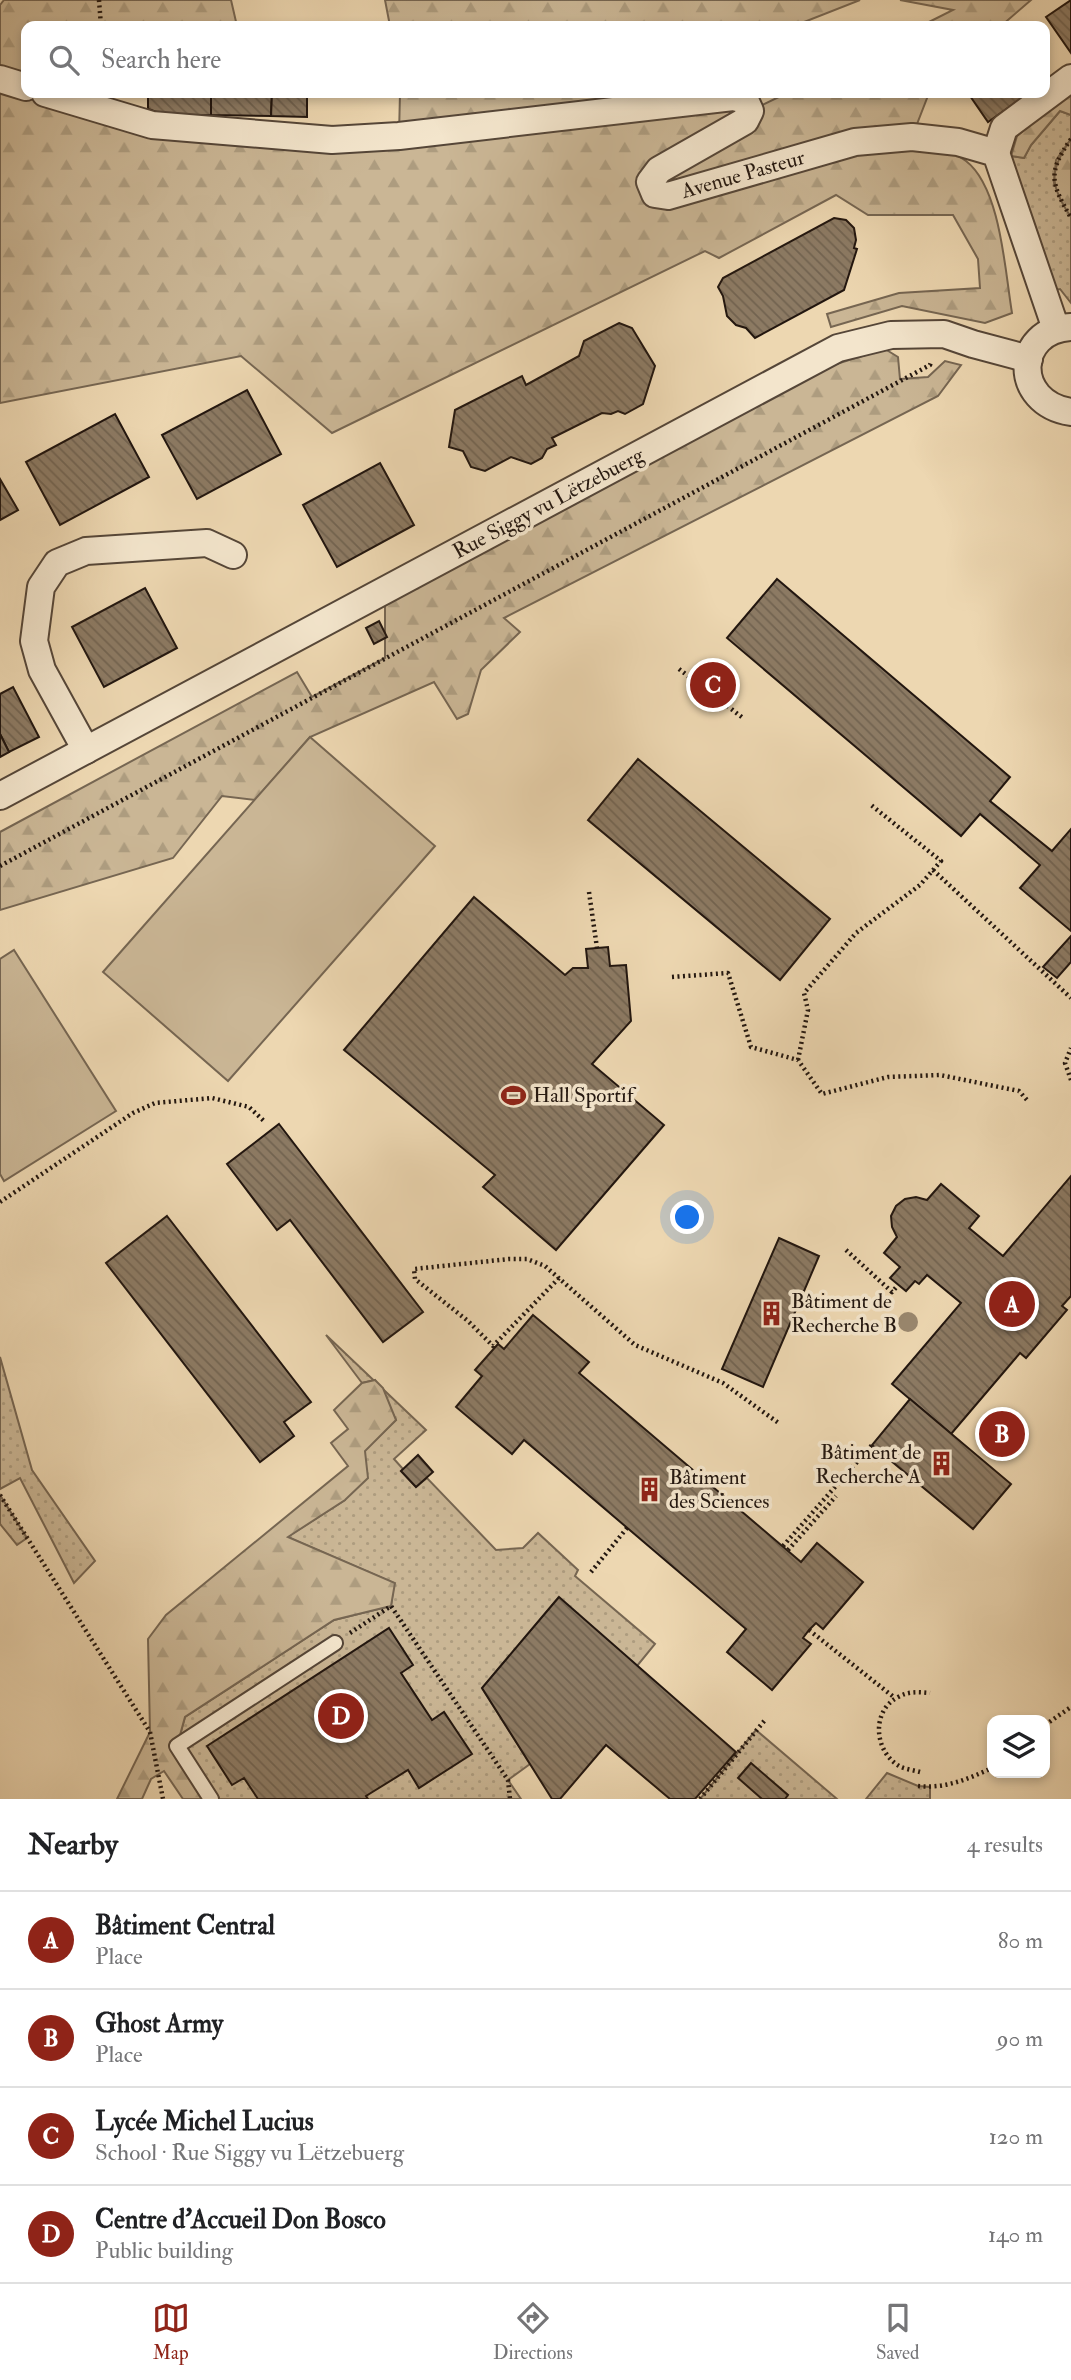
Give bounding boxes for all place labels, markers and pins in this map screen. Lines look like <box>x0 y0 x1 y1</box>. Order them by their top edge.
pin: C <box>690 659 736 711</box>
sports icon: Hall Sportif <box>499 1081 527 1109</box>
place label: Hall Sportif <box>533 1082 637 1109</box>
pin: A <box>989 1278 1035 1330</box>
place label: Bâtiment de Recherche B <box>791 1288 897 1339</box>
building icon: Bâtiment de Recherche B <box>757 1299 785 1327</box>
pin: B <box>979 1408 1025 1460</box>
place label: Bâtiment de Recherche A <box>815 1439 921 1490</box>
building icon: Bâtiment de Recherche A <box>927 1450 955 1478</box>
place label: Bâtiment des Sciences <box>669 1464 769 1515</box>
building icon: Bâtiment des Sciences <box>635 1475 663 1503</box>
pin: D <box>318 1690 364 1742</box>

